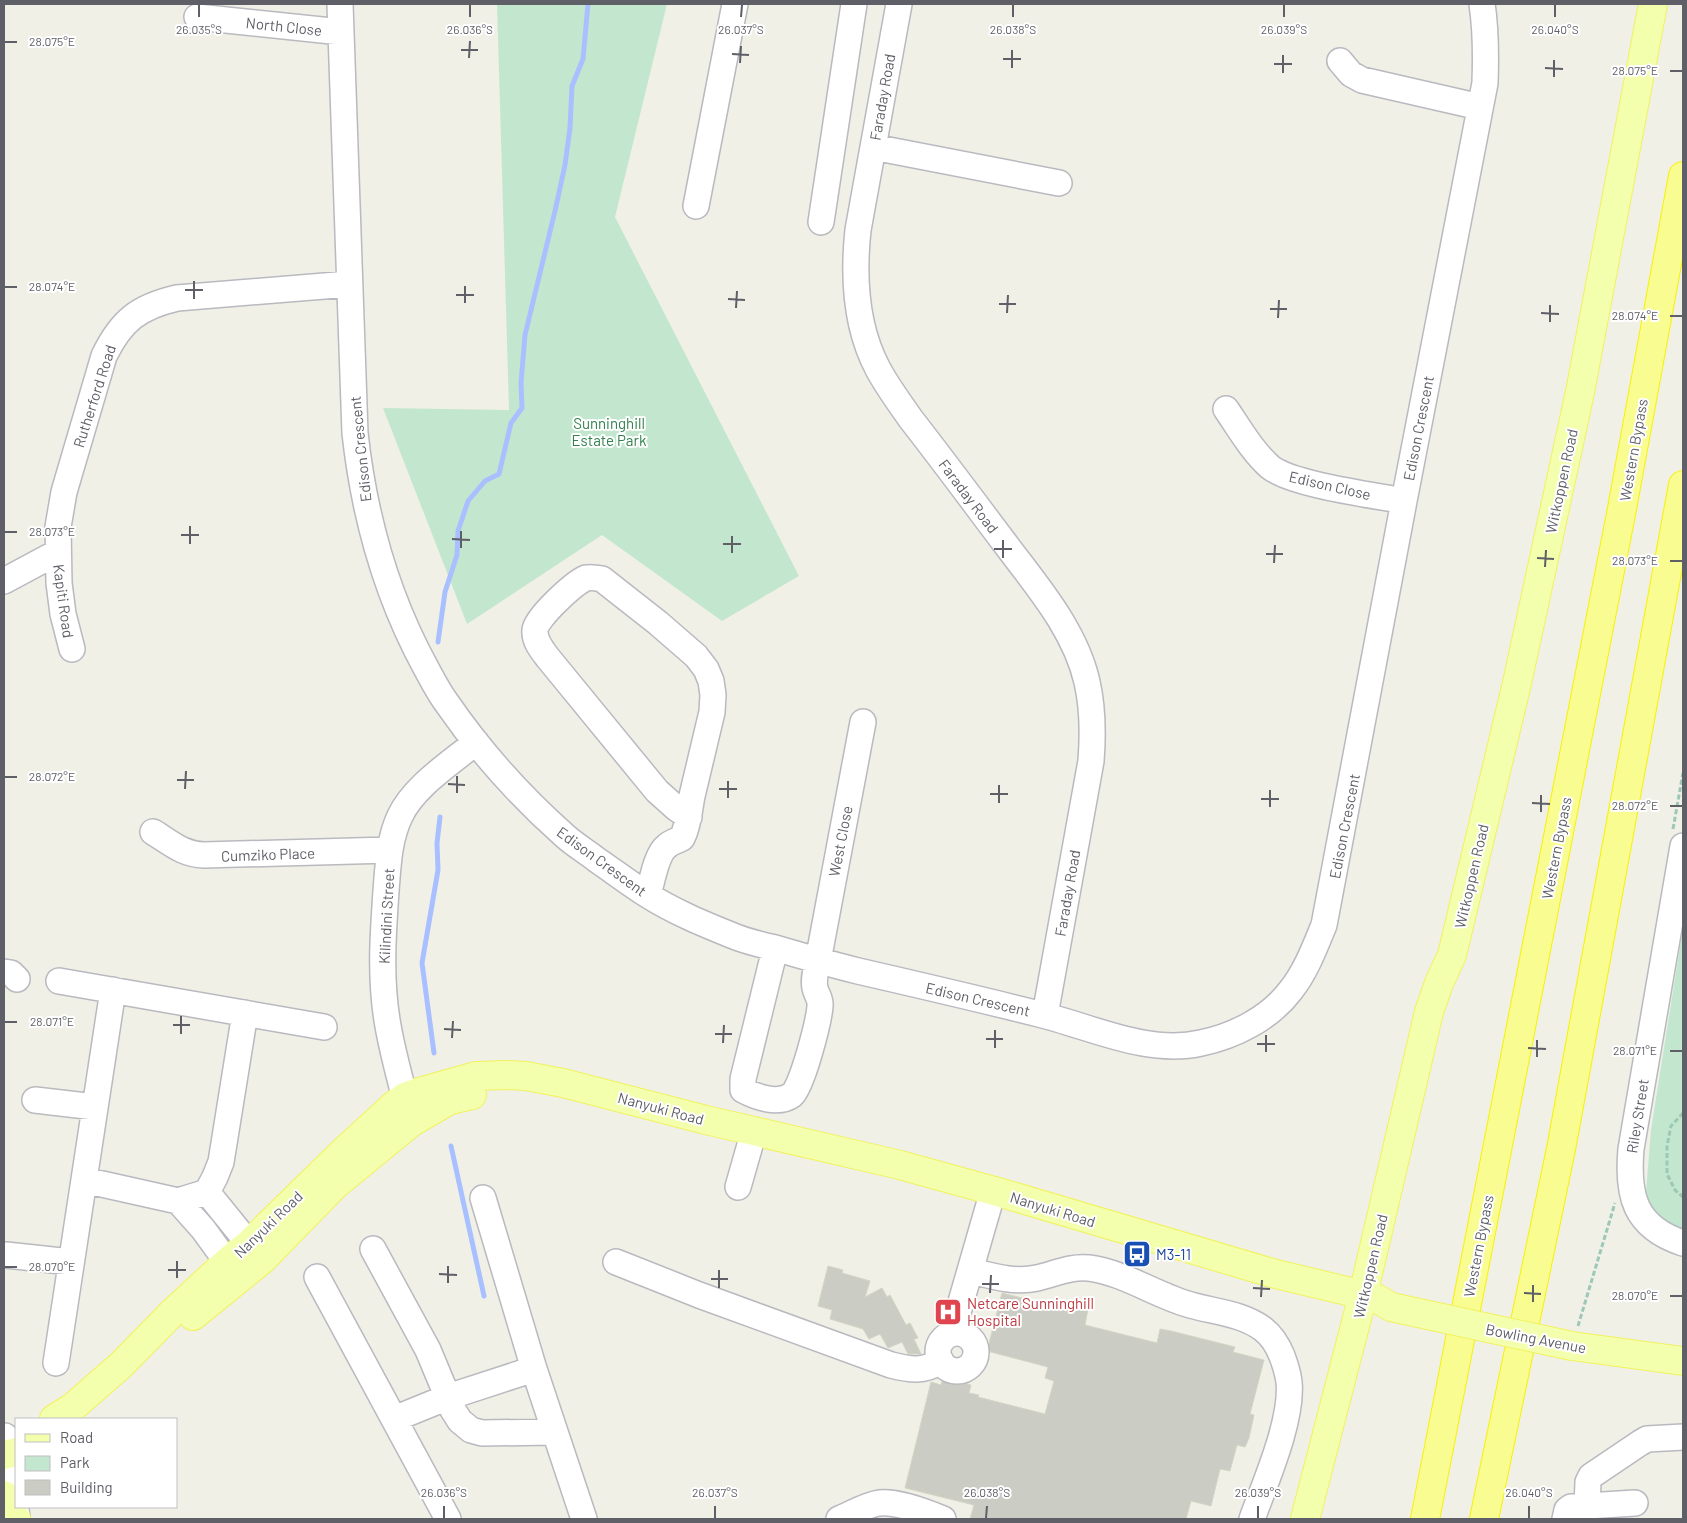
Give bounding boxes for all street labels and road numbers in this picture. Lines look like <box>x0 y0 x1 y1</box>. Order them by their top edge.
street label: North Close <box>245 13 323 39</box>
street label: Faraday Road <box>866 52 898 142</box>
street label: Rutherford Road <box>69 342 119 450</box>
street label: Edison Crescent <box>1399 374 1437 482</box>
street label: Edison Crescent <box>345 395 375 503</box>
street label: Western Bypass <box>1615 397 1651 503</box>
street label: Witkoppen Road <box>1541 427 1581 535</box>
street label: Faraday Road <box>935 456 1003 536</box>
street label: Edison Close <box>1287 467 1373 503</box>
street label: Kapiti Road <box>50 563 78 639</box>
street label: Edison Crescent <box>1325 772 1363 880</box>
street label: Western Bypass <box>1537 795 1575 901</box>
street label: West Close <box>824 804 856 878</box>
street label: Edison Crescent <box>554 822 650 900</box>
street label: Witkoppen Road <box>1450 822 1492 930</box>
street label: Cumziko Place <box>221 843 315 865</box>
street label: Faraday Road <box>1051 848 1083 938</box>
street label: Kilindini Street <box>374 868 398 964</box>
street label: Edison Crescent <box>924 978 1032 1020</box>
street label: Riley Street <box>1622 1077 1652 1155</box>
street label: Nanyuki Road <box>616 1088 706 1128</box>
street label: Nanyuki Road <box>230 1187 306 1261</box>
street label: Nanyuki Road <box>1008 1187 1098 1231</box>
street label: Western Bypass <box>1459 1193 1497 1299</box>
street label: Witkoppen Road <box>1349 1212 1391 1320</box>
street label: Bowling Avenue <box>1484 1319 1588 1357</box>

